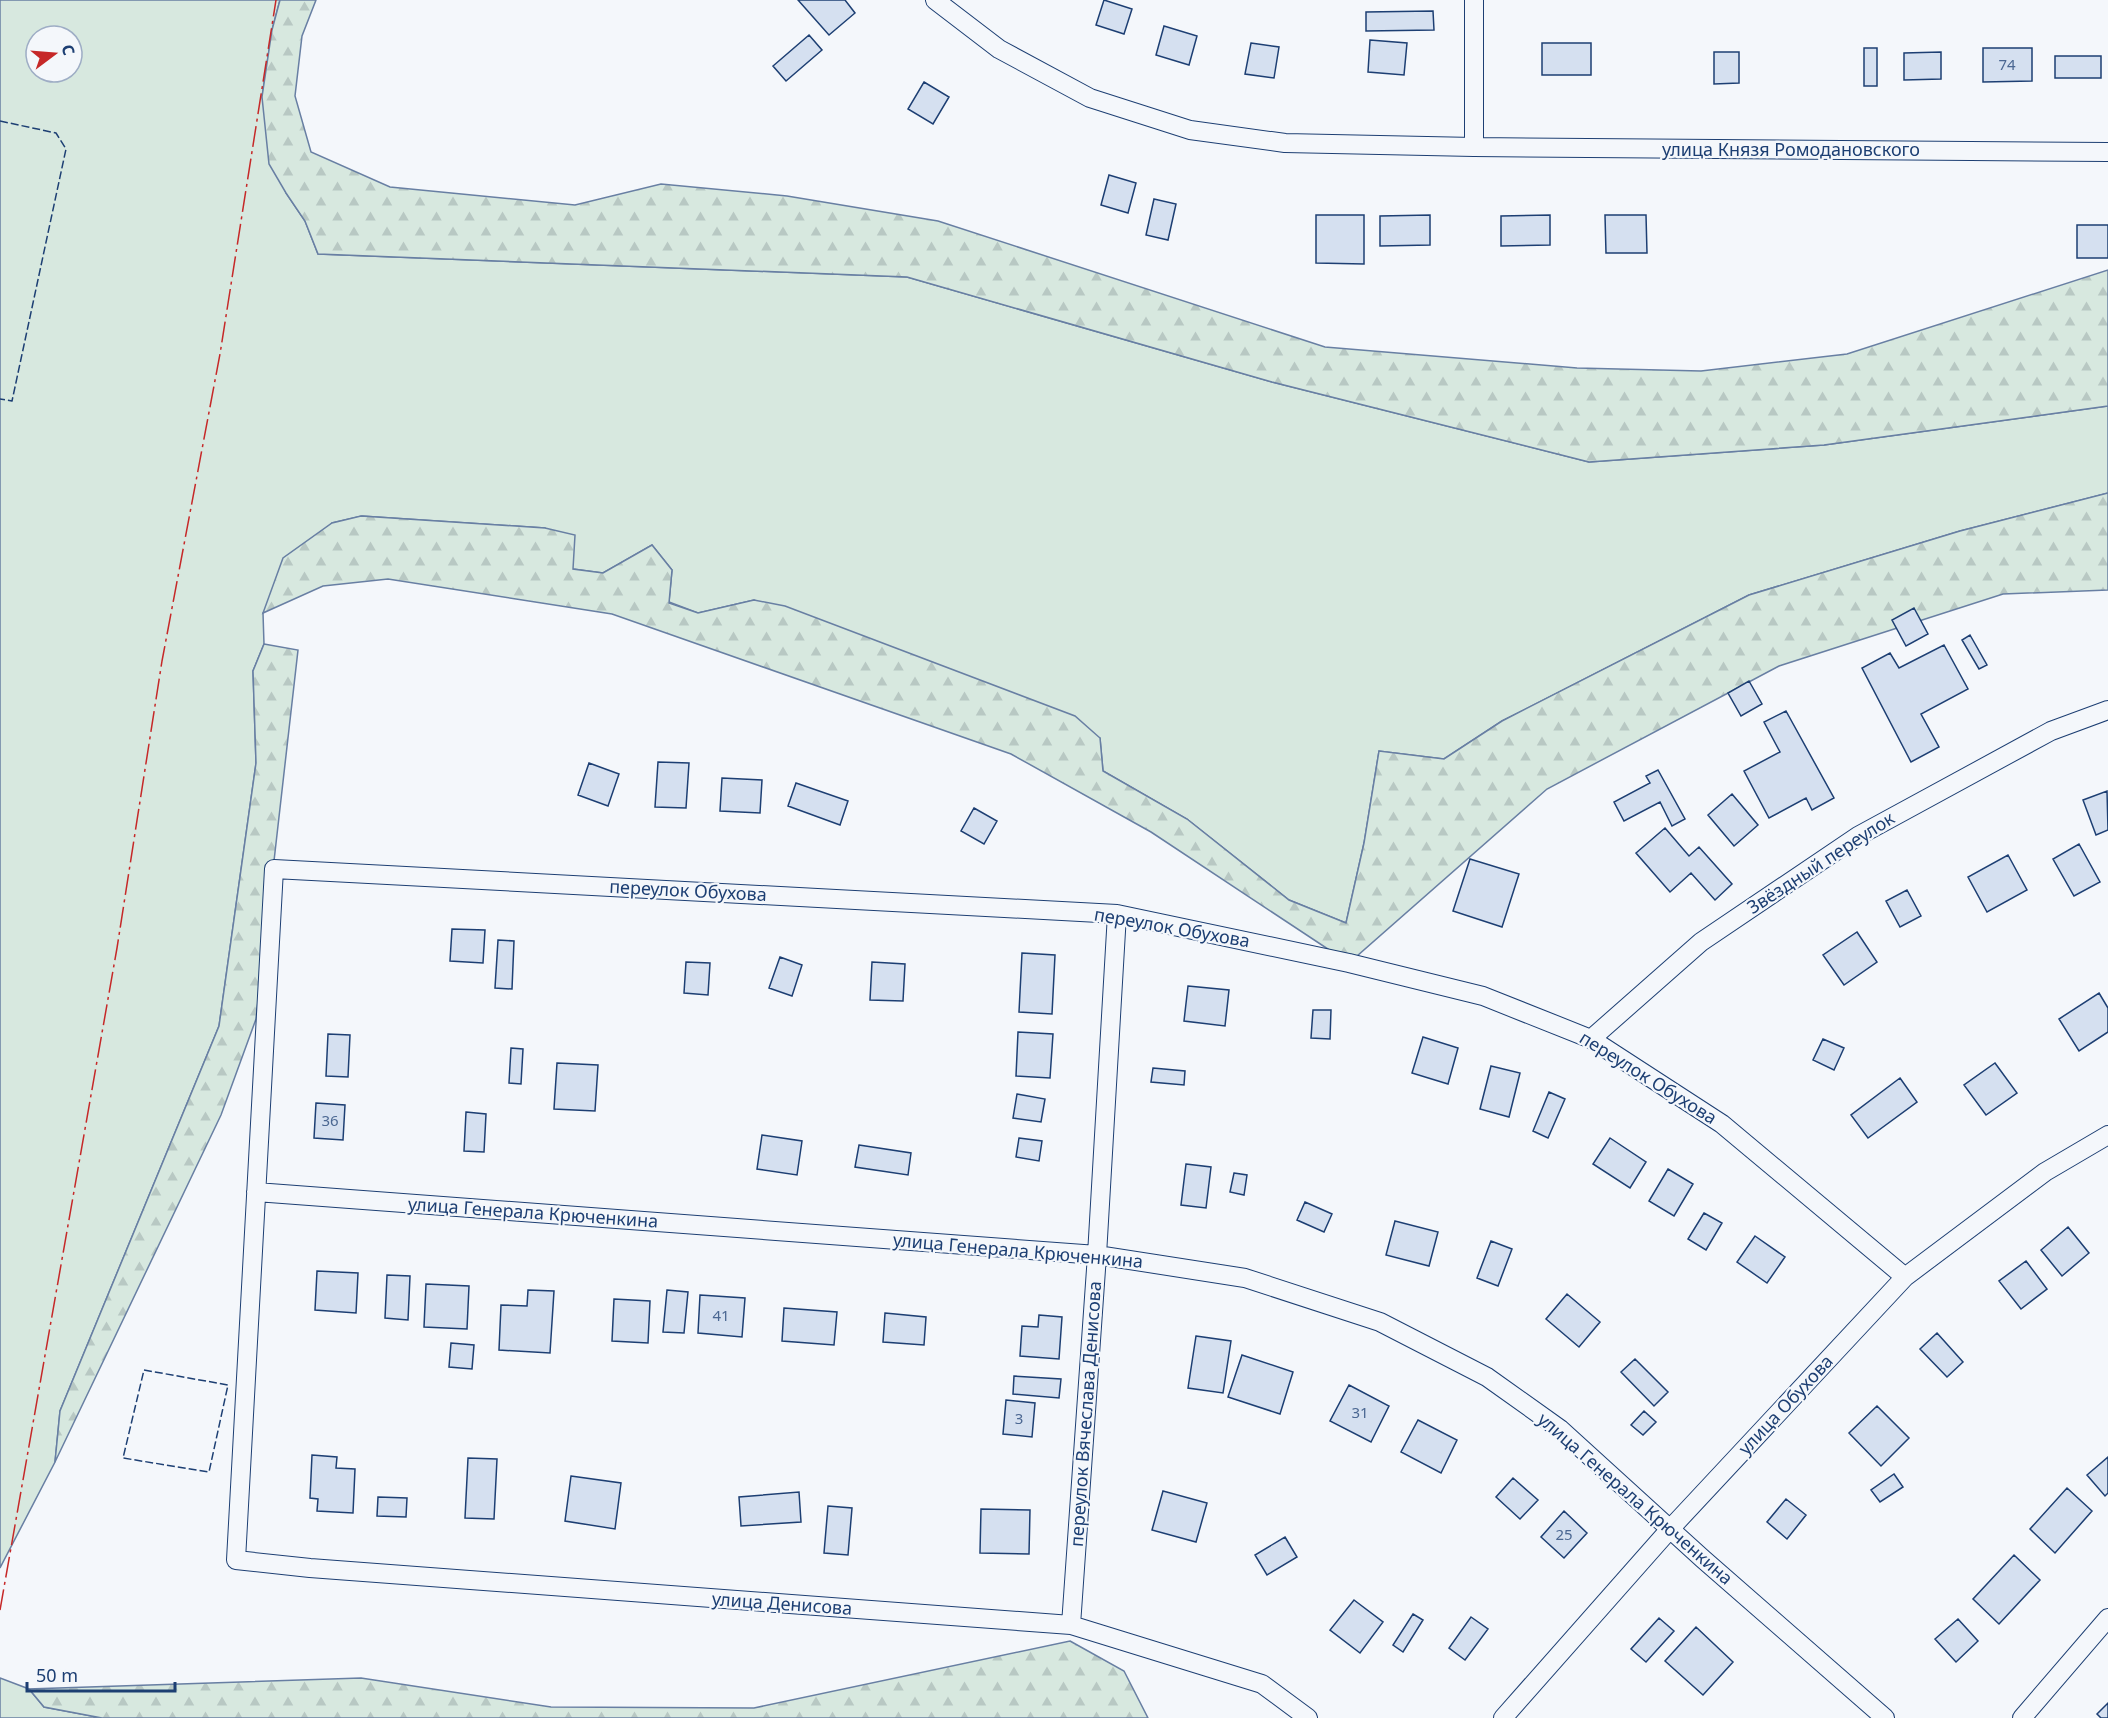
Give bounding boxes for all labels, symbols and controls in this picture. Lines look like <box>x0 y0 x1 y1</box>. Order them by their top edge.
north arrow <box>24 24 84 84</box>
text: С <box>56 42 80 58</box>
house number: 74 <box>1998 54 2016 74</box>
street label: улица Князя Ромодановского <box>1662 137 1920 161</box>
street label: Звёздный переулок <box>1742 805 1899 919</box>
street label: переулок Обухова <box>609 874 767 906</box>
street label: переулок Обухова <box>1092 902 1252 953</box>
street label: переулок Обухова <box>1575 1025 1722 1129</box>
house number: 36 <box>321 1110 339 1130</box>
street label: улица Генерала Крюченкина <box>407 1191 659 1233</box>
street label: улица Генерала Крюченкина <box>892 1227 1144 1273</box>
street label: переулок Вячеслава Денисова <box>1064 1280 1106 1548</box>
house number: 41 <box>712 1305 730 1325</box>
street label: улица Обухова <box>1733 1349 1838 1459</box>
house number: 31 <box>1351 1402 1369 1422</box>
street label: улица Генерала Крюченкина <box>1533 1407 1738 1590</box>
house number: 3 <box>1015 1408 1023 1428</box>
house number: 25 <box>1555 1524 1573 1544</box>
street label: улица Денисова <box>711 1586 853 1620</box>
scale bar <box>27 1655 176 1693</box>
text: 50 m <box>36 1663 78 1687</box>

